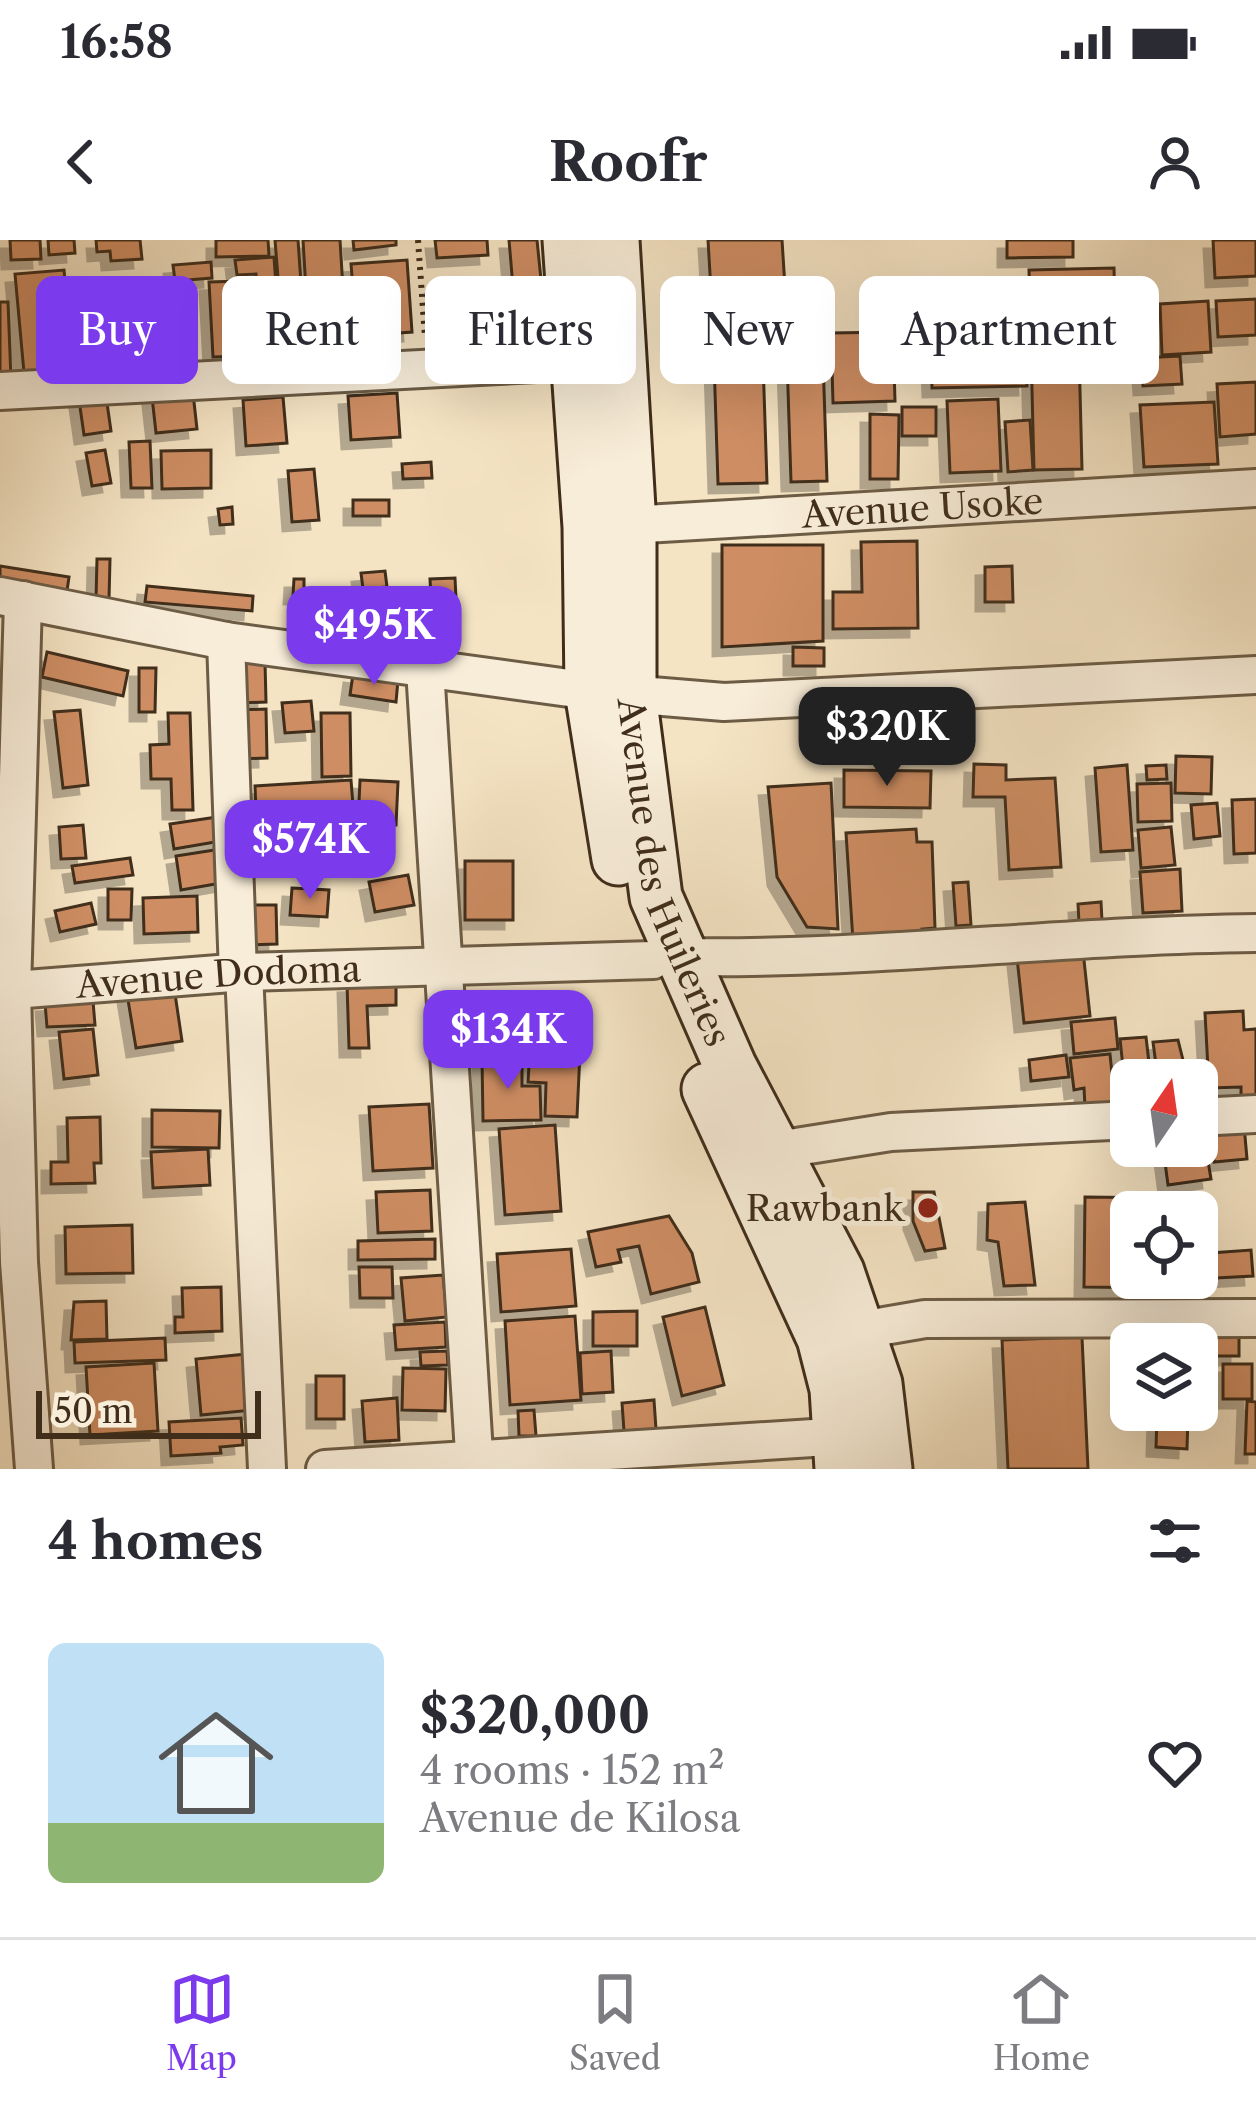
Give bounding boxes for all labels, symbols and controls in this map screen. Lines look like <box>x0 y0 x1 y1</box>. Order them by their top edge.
text: 16:58 <box>60 14 173 70</box>
icon: back <box>48 129 114 195</box>
text: Roofr <box>549 129 707 195</box>
icon: person <box>1142 129 1208 195</box>
chip: Buy <box>36 276 198 384</box>
chip: Rent <box>222 276 401 384</box>
chip: Filters <box>425 276 636 384</box>
chip: New <box>660 276 835 384</box>
chip: Apartment <box>859 276 1159 384</box>
street label: Avenue Usoke <box>800 479 1044 537</box>
pin: $495K <box>290 586 458 688</box>
text: $495K <box>314 601 434 649</box>
pin: $320K <box>803 687 971 789</box>
street label: Avenue des Huileries <box>609 694 741 1053</box>
text: $320K <box>826 702 948 750</box>
pin: $574K <box>226 800 394 902</box>
text: $574K <box>252 815 368 863</box>
street label: Avenue Dodoma <box>73 947 362 1007</box>
pin: $134K <box>424 990 592 1092</box>
text: $134K <box>450 1005 566 1053</box>
north arrow <box>1110 1059 1218 1167</box>
map controls <box>1110 1059 1218 1431</box>
place label: Rawbank <box>746 1186 906 1230</box>
button: locate <box>1110 1191 1218 1299</box>
marker: Rawbank <box>915 1195 941 1221</box>
button: layers <box>1110 1323 1218 1431</box>
scale bar <box>36 1385 261 1438</box>
text: 50 m <box>54 1391 132 1432</box>
icon: filters <box>1142 1508 1208 1574</box>
text: 4 homes <box>48 1510 263 1572</box>
text: $320,000 <box>420 1684 650 1746</box>
icon: home <box>144 1691 288 1835</box>
icon: heart <box>1142 1730 1208 1796</box>
text: 4 rooms · 152 m² <box>420 1746 724 1794</box>
text: Avenue de Kilosa <box>420 1794 740 1842</box>
tab: Map <box>166 1966 237 2079</box>
tab: Saved <box>569 1966 661 2079</box>
tab: Home <box>993 1966 1090 2079</box>

